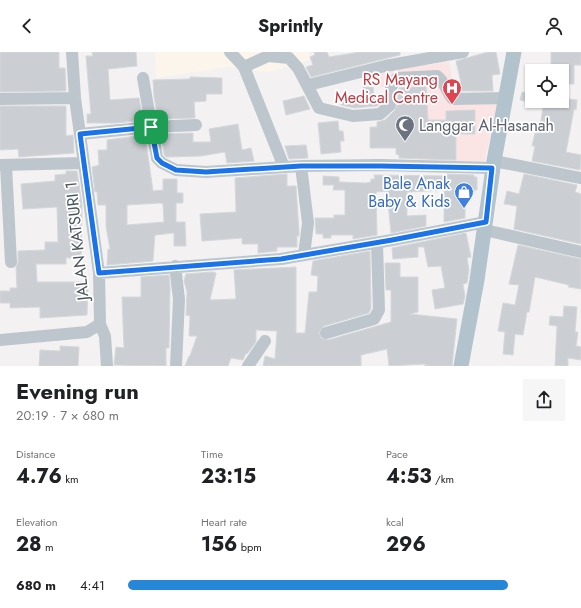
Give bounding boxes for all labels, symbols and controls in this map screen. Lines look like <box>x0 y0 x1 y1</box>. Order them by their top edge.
text: Sprintly <box>258 13 323 39</box>
icon: back <box>16 15 38 37</box>
icon: person <box>543 15 565 37</box>
map controls <box>525 64 569 108</box>
button: locate <box>525 64 569 108</box>
place label: RS Mayang Medical Centre <box>335 68 438 109</box>
hospital icon: RS Mayang Medical Centre <box>441 77 463 105</box>
pin <box>134 110 168 144</box>
mosque icon: Langgar Al-Hasanah <box>394 114 416 142</box>
place label: Langgar Al-Hasanah <box>419 114 554 137</box>
icon: arrive <box>140 116 162 138</box>
place label: Bale Anak Baby & Kids <box>368 172 451 213</box>
street label: JALAN KATSURI 1 <box>59 180 95 304</box>
shop icon: Bale Anak Baby & Kids <box>453 181 475 209</box>
text: Evening run <box>16 375 139 407</box>
button: share <box>523 379 565 421</box>
text: 20:19 · 7 × 680 m <box>16 406 119 425</box>
text: Distance <box>16 446 55 462</box>
text: Time <box>201 446 223 462</box>
text: Pace <box>386 446 408 462</box>
text: 4.76 <box>16 462 62 491</box>
text: 23:15 <box>201 462 256 491</box>
text: 4:53 <box>386 462 432 491</box>
text: km <box>62 471 79 487</box>
text: /km <box>432 471 454 487</box>
text: Elevation <box>16 514 58 530</box>
text: Heart rate <box>201 514 247 530</box>
text: kcal <box>386 514 404 530</box>
text: 28 <box>16 530 42 559</box>
text: 156 <box>201 530 237 559</box>
text: 296 <box>386 530 426 559</box>
text: m <box>42 539 54 555</box>
text: bpm <box>237 539 262 555</box>
text: 680 m <box>16 576 56 595</box>
text: 4:41 <box>80 576 105 595</box>

